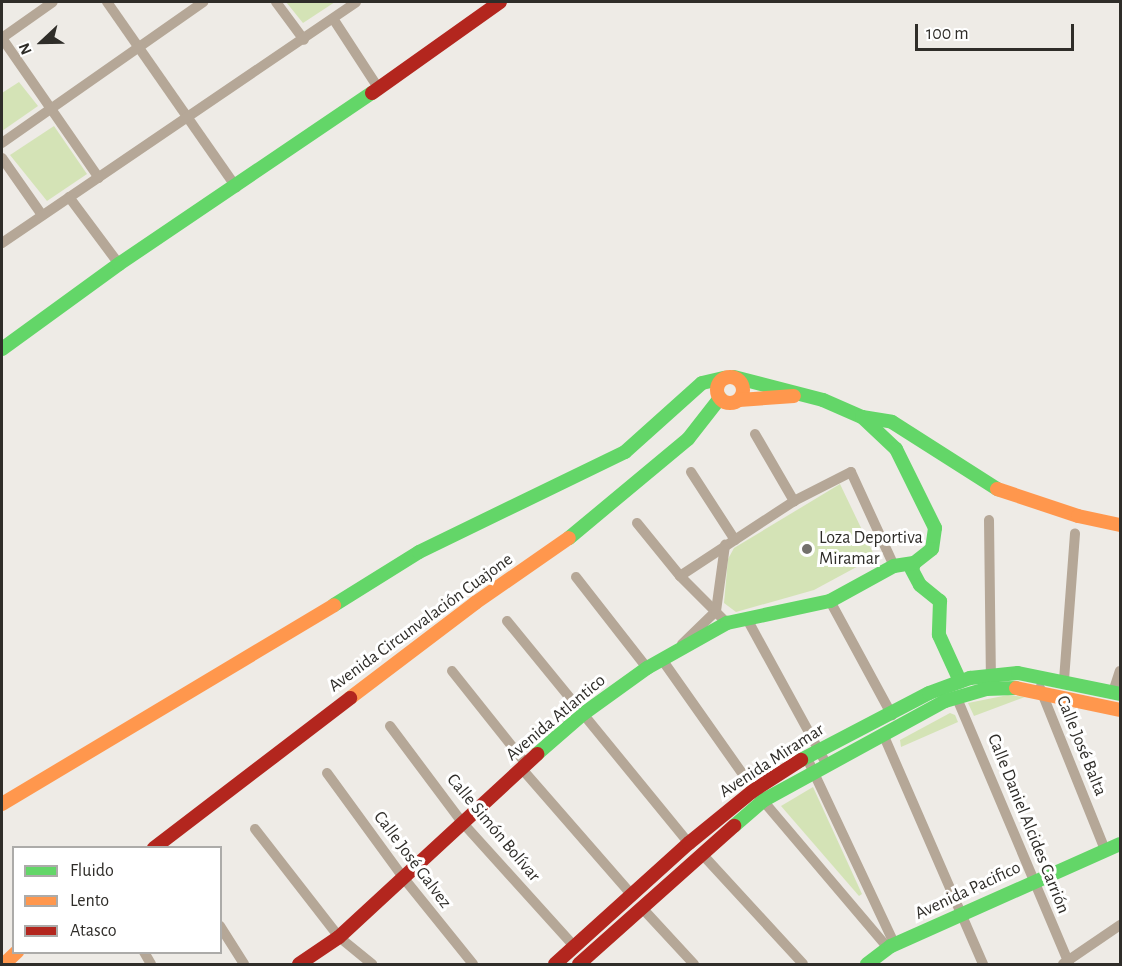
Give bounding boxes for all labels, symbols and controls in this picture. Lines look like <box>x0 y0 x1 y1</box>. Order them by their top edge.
north arrow <box>12 12 72 72</box>
scale bar <box>918 12 1077 50</box>
text: 100 m <box>926 25 969 43</box>
text: N <box>16 41 35 57</box>
place label: Loza Deportiva Miramar <box>819 528 923 570</box>
marker: Loza Deportiva Miramar <box>800 542 814 556</box>
street label: Avenida Circunvalación Cuajone <box>325 549 517 697</box>
street label: Avenida Atlantico <box>502 670 610 766</box>
street label: Calle José Balta <box>1051 693 1111 799</box>
street label: Avenida Miramar <box>716 719 828 803</box>
street label: Calle Daniel Alcides Carrión <box>982 731 1074 917</box>
street label: Calle Simón Bolívar <box>442 770 544 886</box>
street label: Calle José Galvez <box>368 807 456 913</box>
legend <box>12 846 222 954</box>
street label: Avenida Pacifico <box>912 857 1024 925</box>
text: Fluido <box>70 862 114 880</box>
text: Lento <box>70 892 109 910</box>
text: Atasco <box>70 922 117 940</box>

